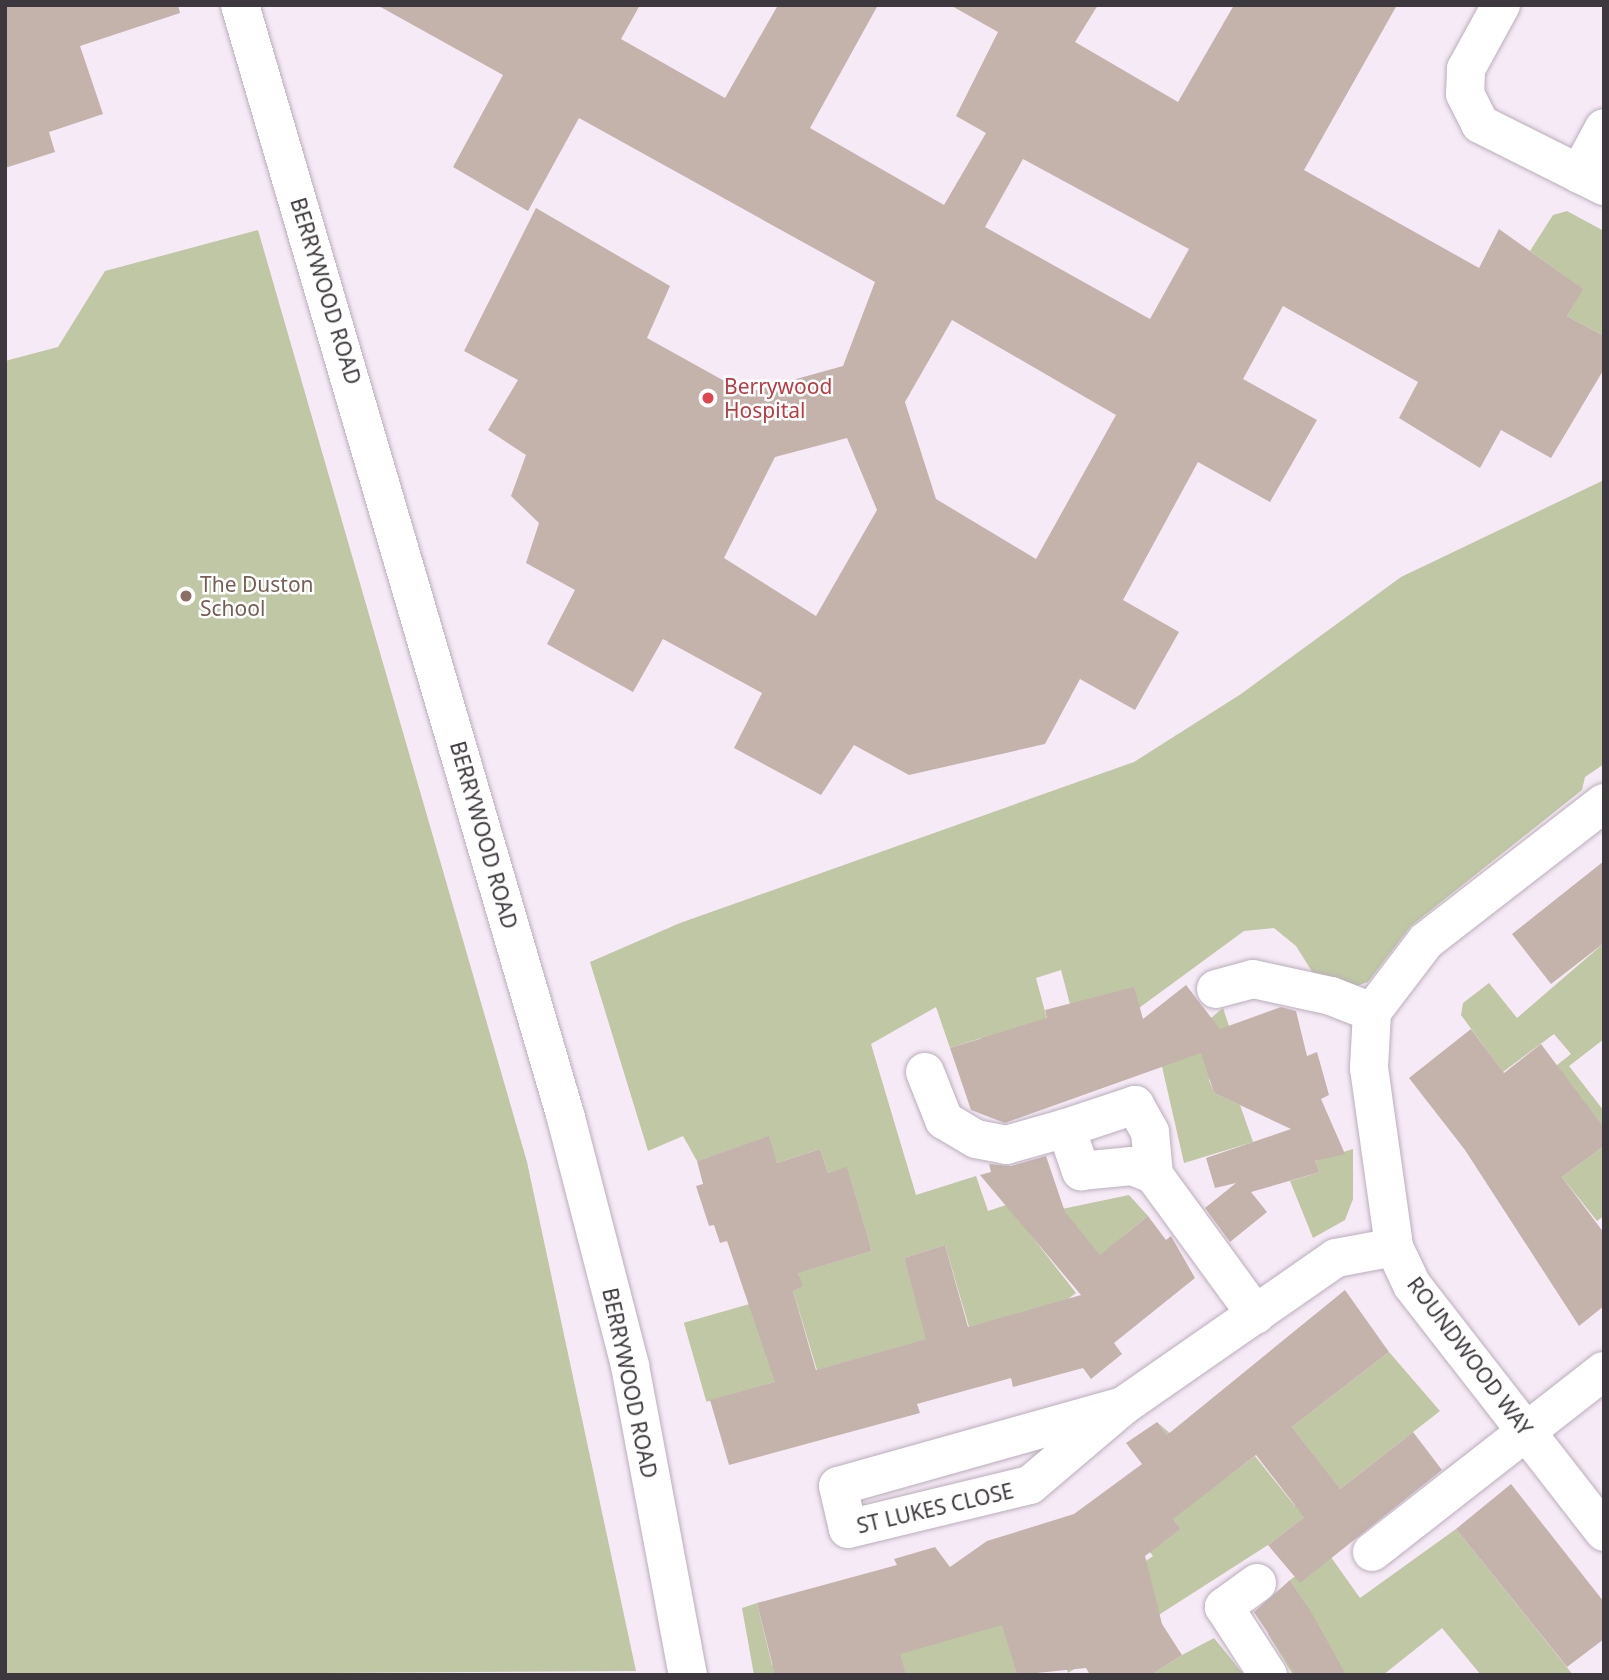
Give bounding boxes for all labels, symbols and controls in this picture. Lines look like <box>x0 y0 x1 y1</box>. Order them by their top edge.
street label: BERRYWOOD ROAD <box>286 195 366 387</box>
place label: Berrywood Hospital <box>724 373 832 423</box>
marker: Berrywood Hospital <box>698 388 718 408</box>
place label: The Duston School <box>200 571 314 621</box>
marker: The Duston School <box>178 588 194 604</box>
street label: BERRYWOOD ROAD <box>445 738 523 932</box>
street label: ROUNDWOOD WAY <box>1402 1272 1538 1440</box>
street label: BERRYWOOD ROAD <box>598 1285 662 1481</box>
street label: ST LUKES CLOSE <box>854 1478 1016 1538</box>

